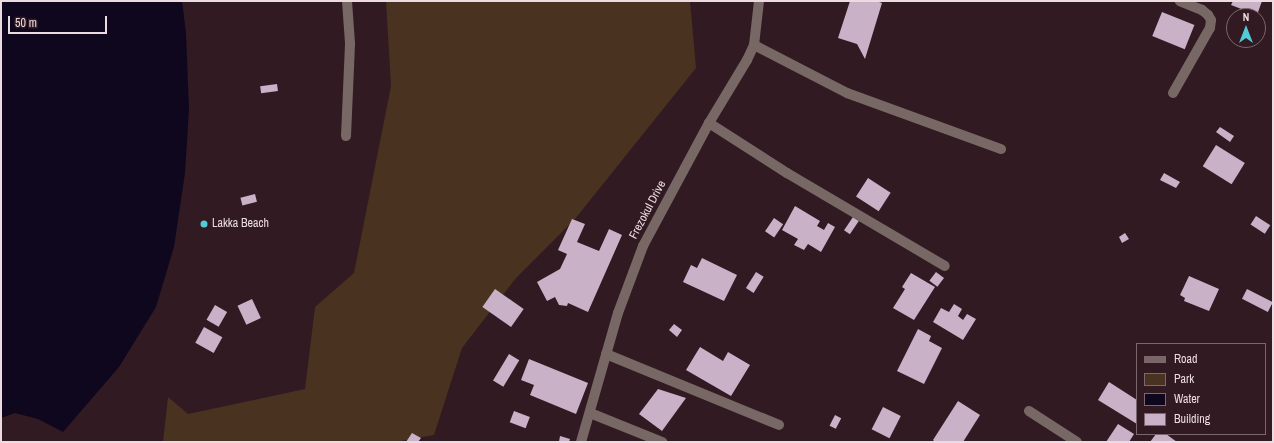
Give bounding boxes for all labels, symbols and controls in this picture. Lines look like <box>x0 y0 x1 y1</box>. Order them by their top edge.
scale bar <box>10 8 109 34</box>
north arrow <box>1226 8 1266 48</box>
text: N <box>1243 10 1249 24</box>
text: 50 m <box>15 15 37 31</box>
street label: Frezokul Drive <box>627 178 669 242</box>
place label: Lakka Beach <box>212 217 269 231</box>
marker: Lakka Beach <box>199 219 209 229</box>
legend <box>1136 343 1266 435</box>
text: Road <box>1174 351 1198 367</box>
text: Park <box>1174 371 1194 387</box>
text: Water <box>1174 391 1200 407</box>
text: Building <box>1174 411 1210 427</box>

